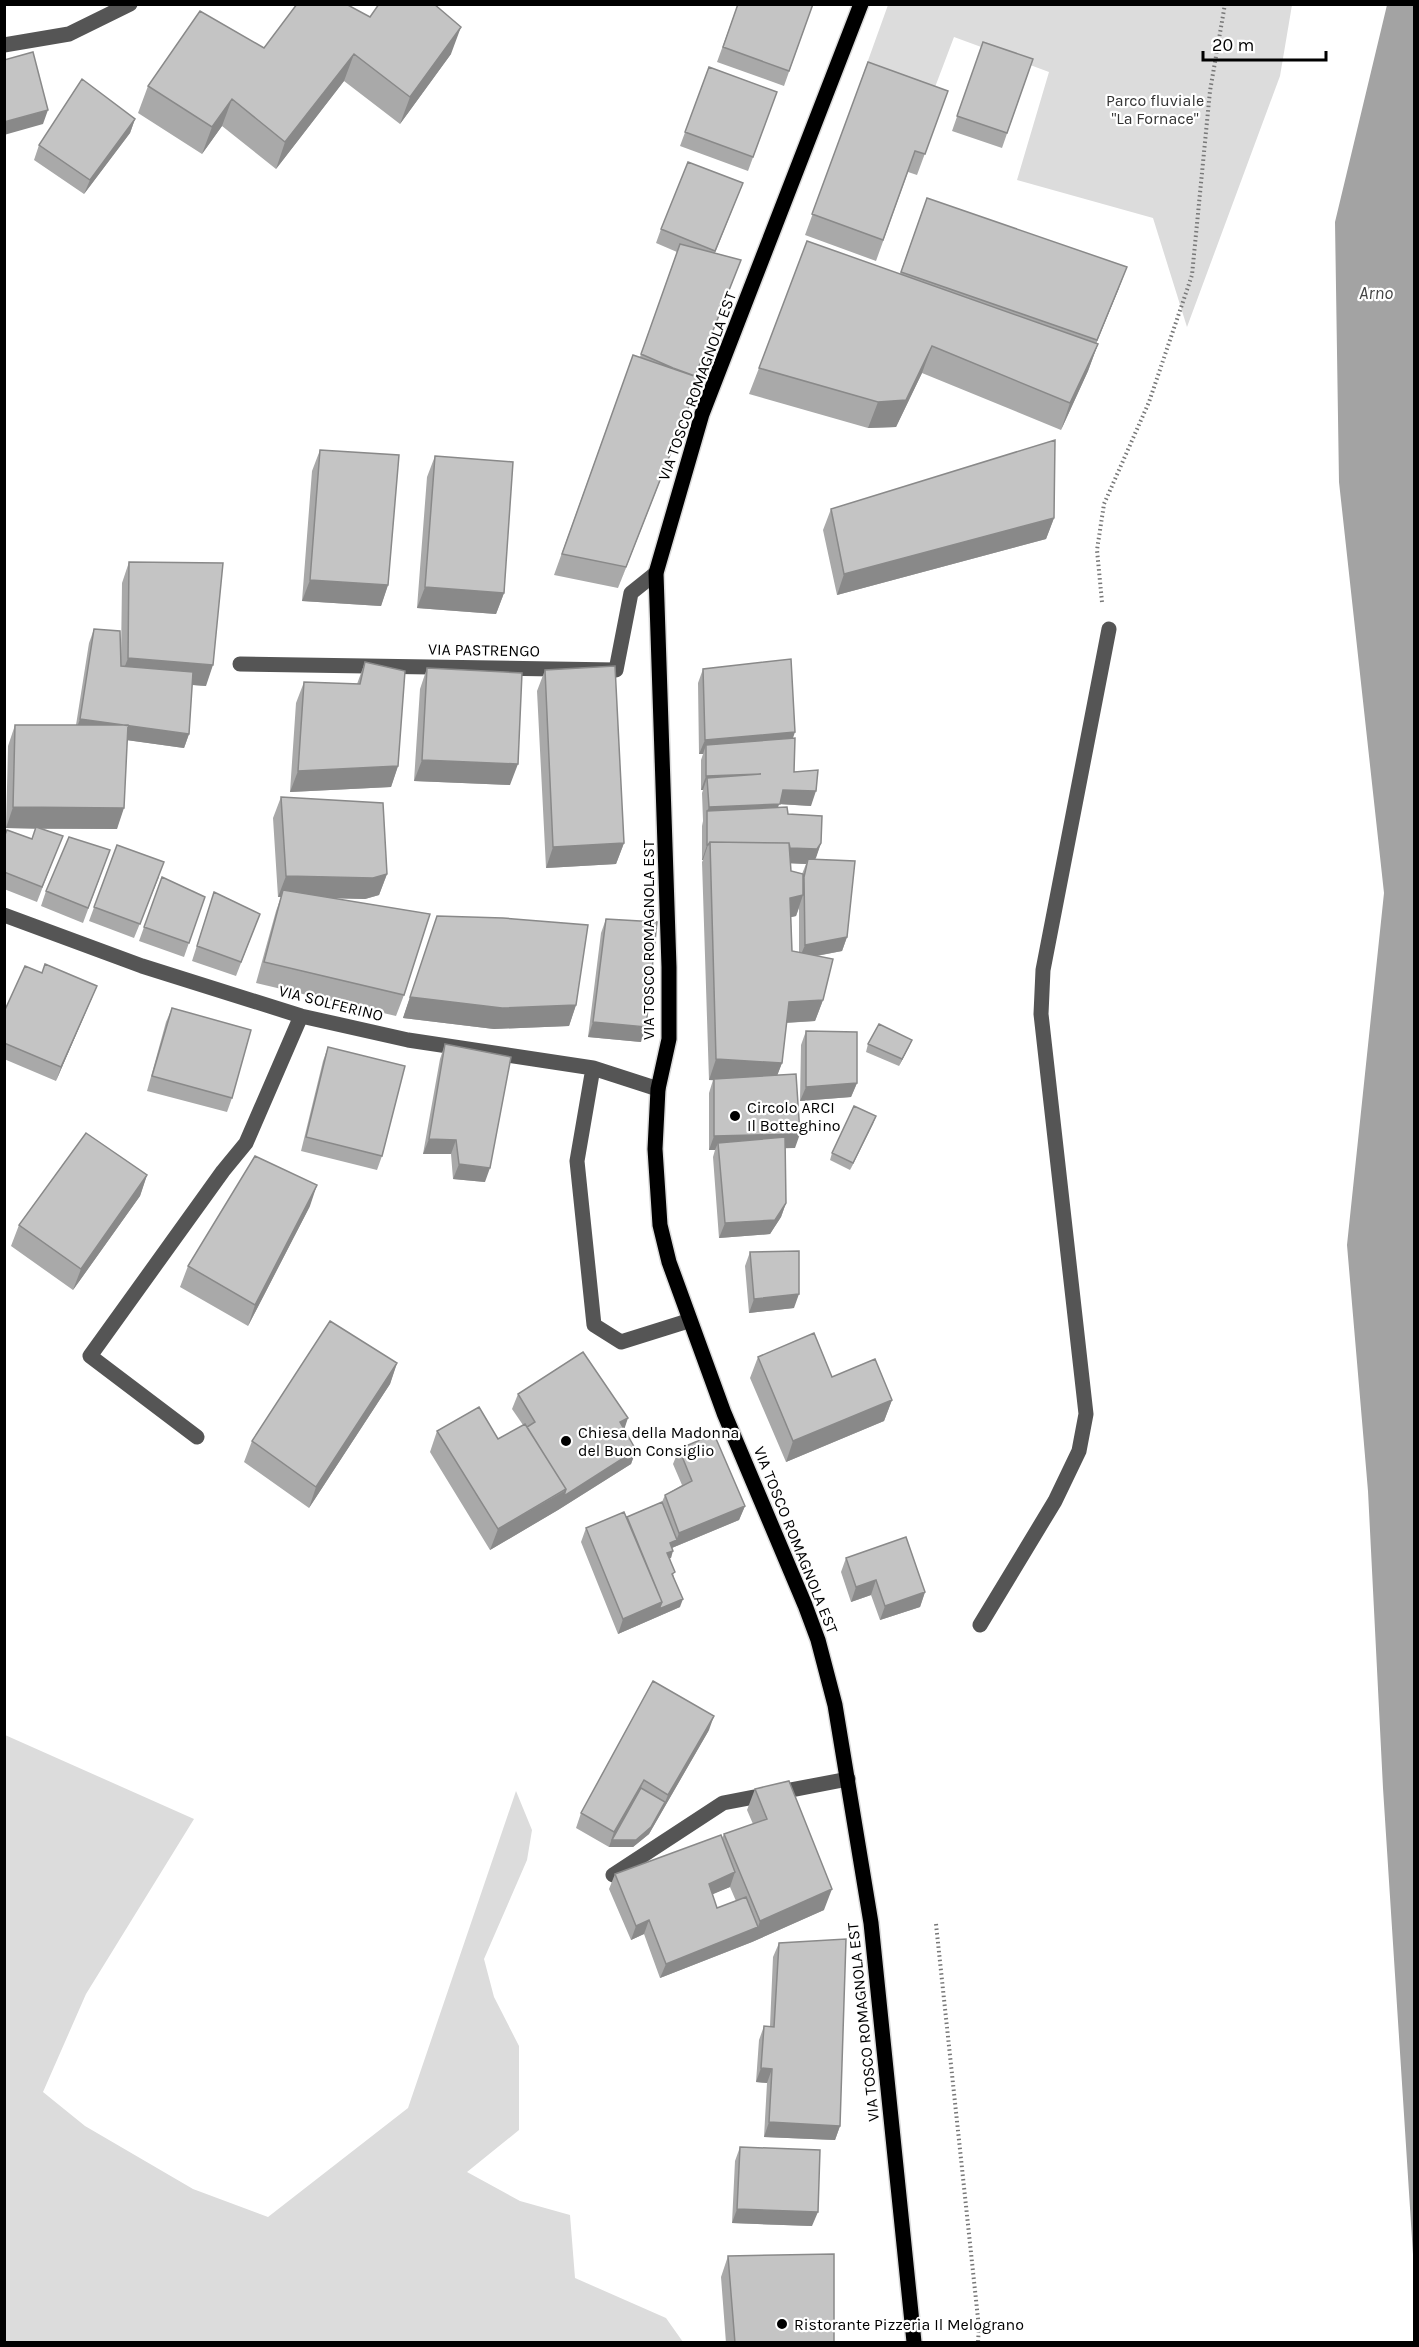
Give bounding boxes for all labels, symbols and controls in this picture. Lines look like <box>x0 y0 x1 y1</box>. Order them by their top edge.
scale bar <box>1203 24 1326 62</box>
text: 20 m <box>1212 34 1254 56</box>
park label: Parco fluviale "La Fornace" <box>1106 91 1204 128</box>
water label: Arno <box>1359 282 1393 304</box>
street label: VIA TOSCO ROMAGNOLA EST <box>654 289 740 483</box>
street label: VIA PASTRENGO <box>428 640 540 660</box>
street label: VIA TOSCO ROMAGNOLA EST <box>639 840 658 1040</box>
street label: VIA SOLFERINO <box>277 981 385 1025</box>
place label: Circolo ARCI Il Botteghino <box>747 1098 841 1135</box>
marker: Circolo ARCI Il Botteghino <box>728 1109 742 1123</box>
place label: Chiesa della Madonna del Buon Consiglio <box>578 1423 739 1460</box>
marker: Chiesa della Madonna del Buon Consiglio <box>559 1434 573 1448</box>
street label: VIA TOSCO ROMAGNOLA EST <box>750 1444 842 1636</box>
street label: VIA TOSCO ROMAGNOLA EST <box>843 1922 883 2122</box>
place label: Ristorante Pizzeria Il Melograno <box>794 2315 1024 2334</box>
marker: Ristorante Pizzeria Il Melograno <box>775 2317 789 2331</box>

